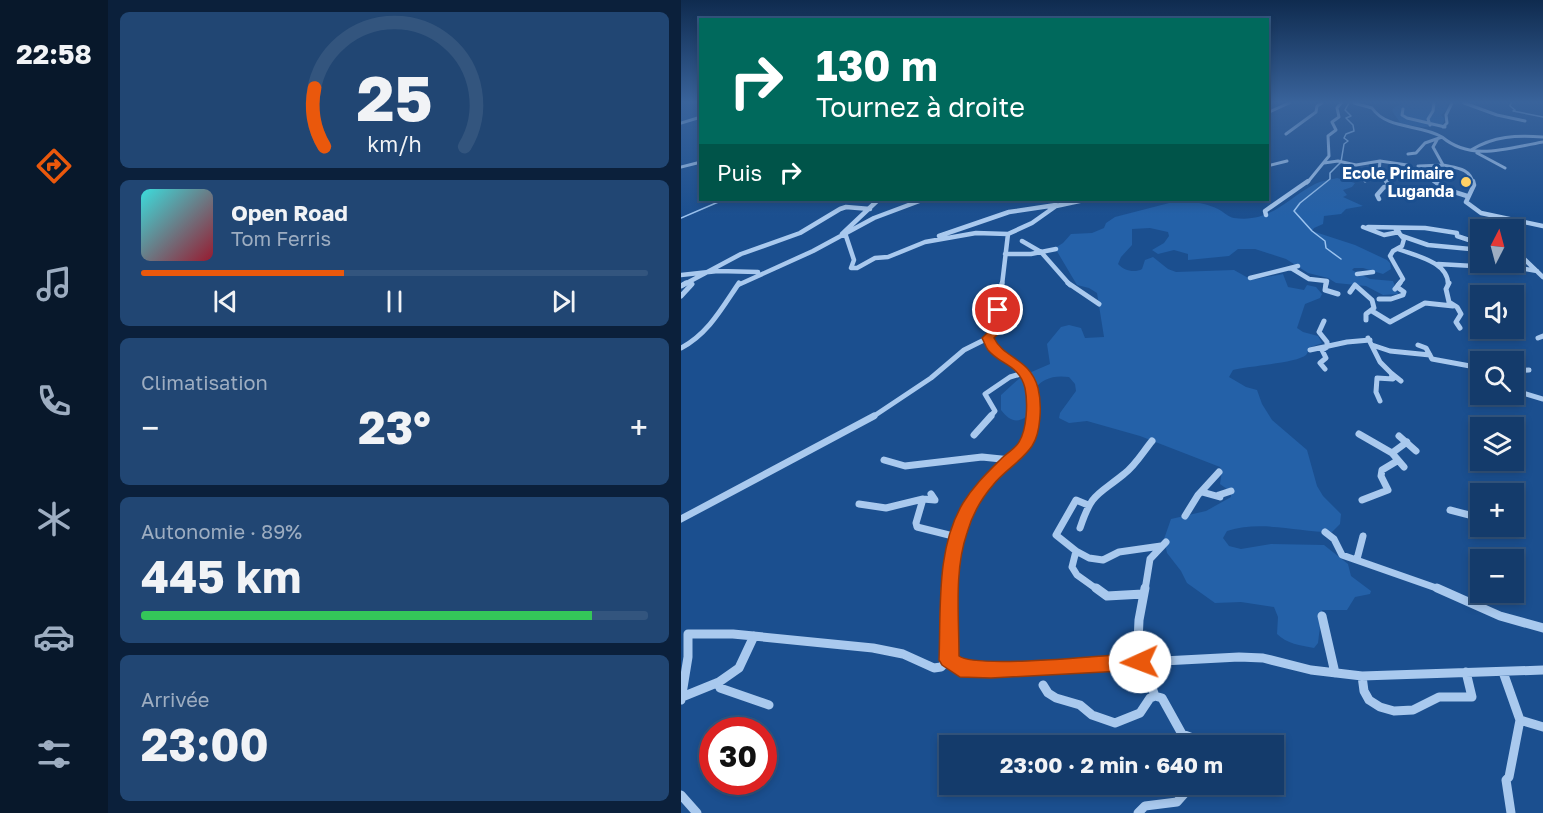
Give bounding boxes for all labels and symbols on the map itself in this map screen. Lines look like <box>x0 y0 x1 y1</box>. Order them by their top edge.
place label: Ecole Primaire Luganda <box>1342 163 1454 201</box>
marker: Ecole Primaire Luganda <box>1459 175 1473 189</box>
north arrow <box>1470 219 1524 273</box>
pin <box>972 284 1023 335</box>
position arrow <box>1108 630 1172 694</box>
speed limit sign: 30 <box>699 717 777 795</box>

